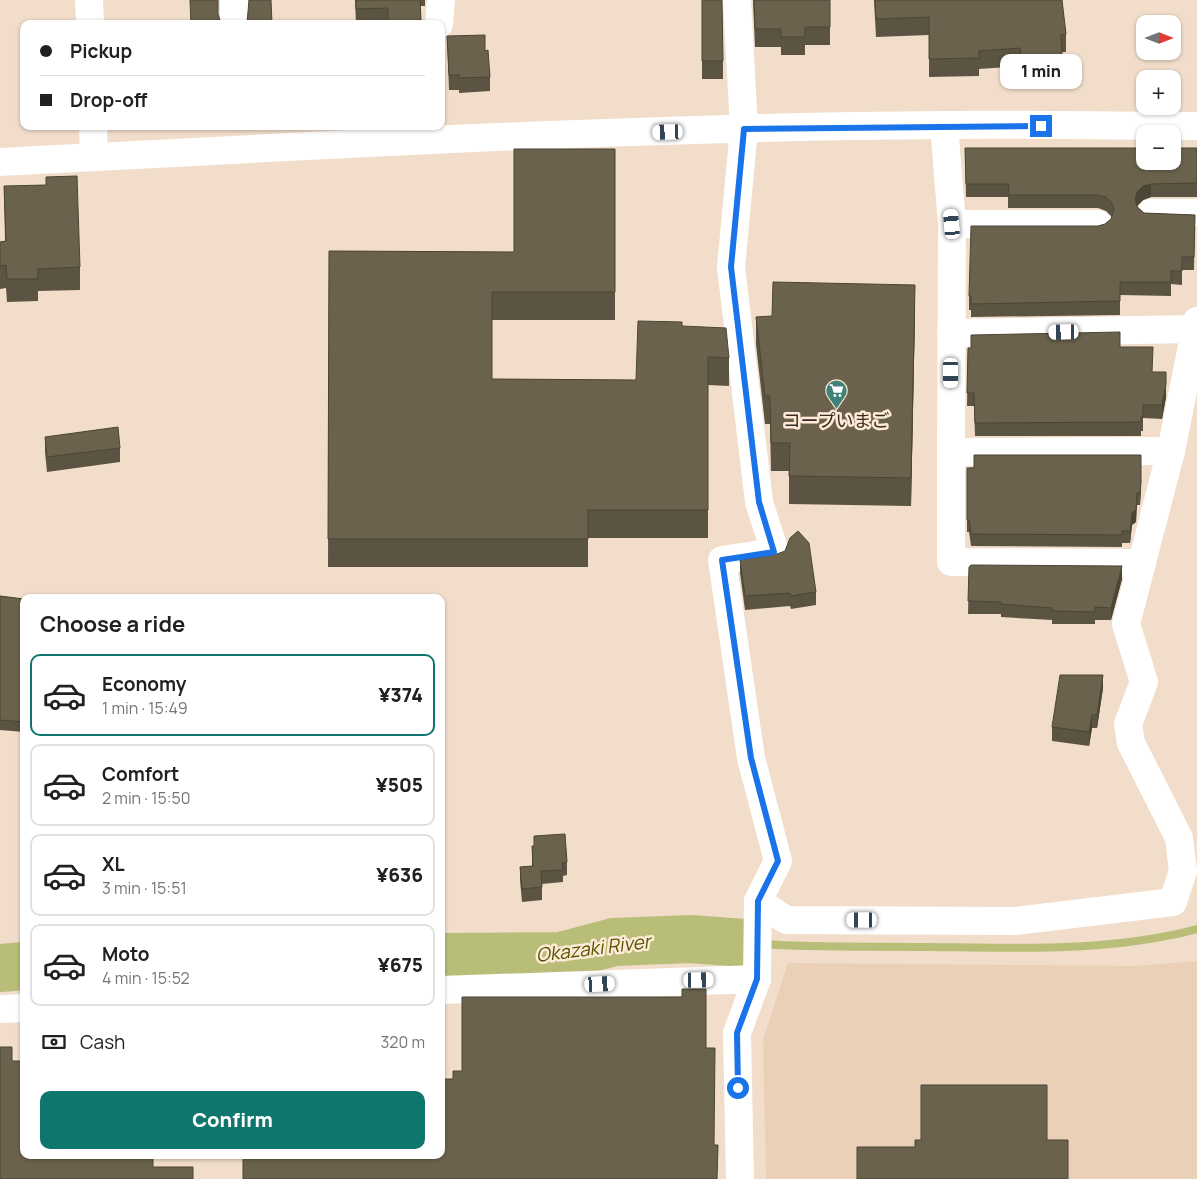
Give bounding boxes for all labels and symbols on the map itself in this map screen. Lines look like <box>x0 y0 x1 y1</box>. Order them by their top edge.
north arrow <box>1136 15 1181 60</box>
callout: 1 min <box>1000 54 1082 88</box>
route end <box>1030 115 1052 137</box>
car <box>652 124 683 140</box>
car <box>943 208 960 240</box>
car <box>1048 324 1079 340</box>
car <box>943 358 958 388</box>
supermarket icon: コープいまご <box>824 379 848 410</box>
place label: コープいまご <box>783 408 889 432</box>
car <box>847 913 877 928</box>
water label: Okazaki River <box>534 928 654 968</box>
car <box>683 972 714 988</box>
car <box>584 976 615 992</box>
route start <box>727 1077 749 1099</box>

